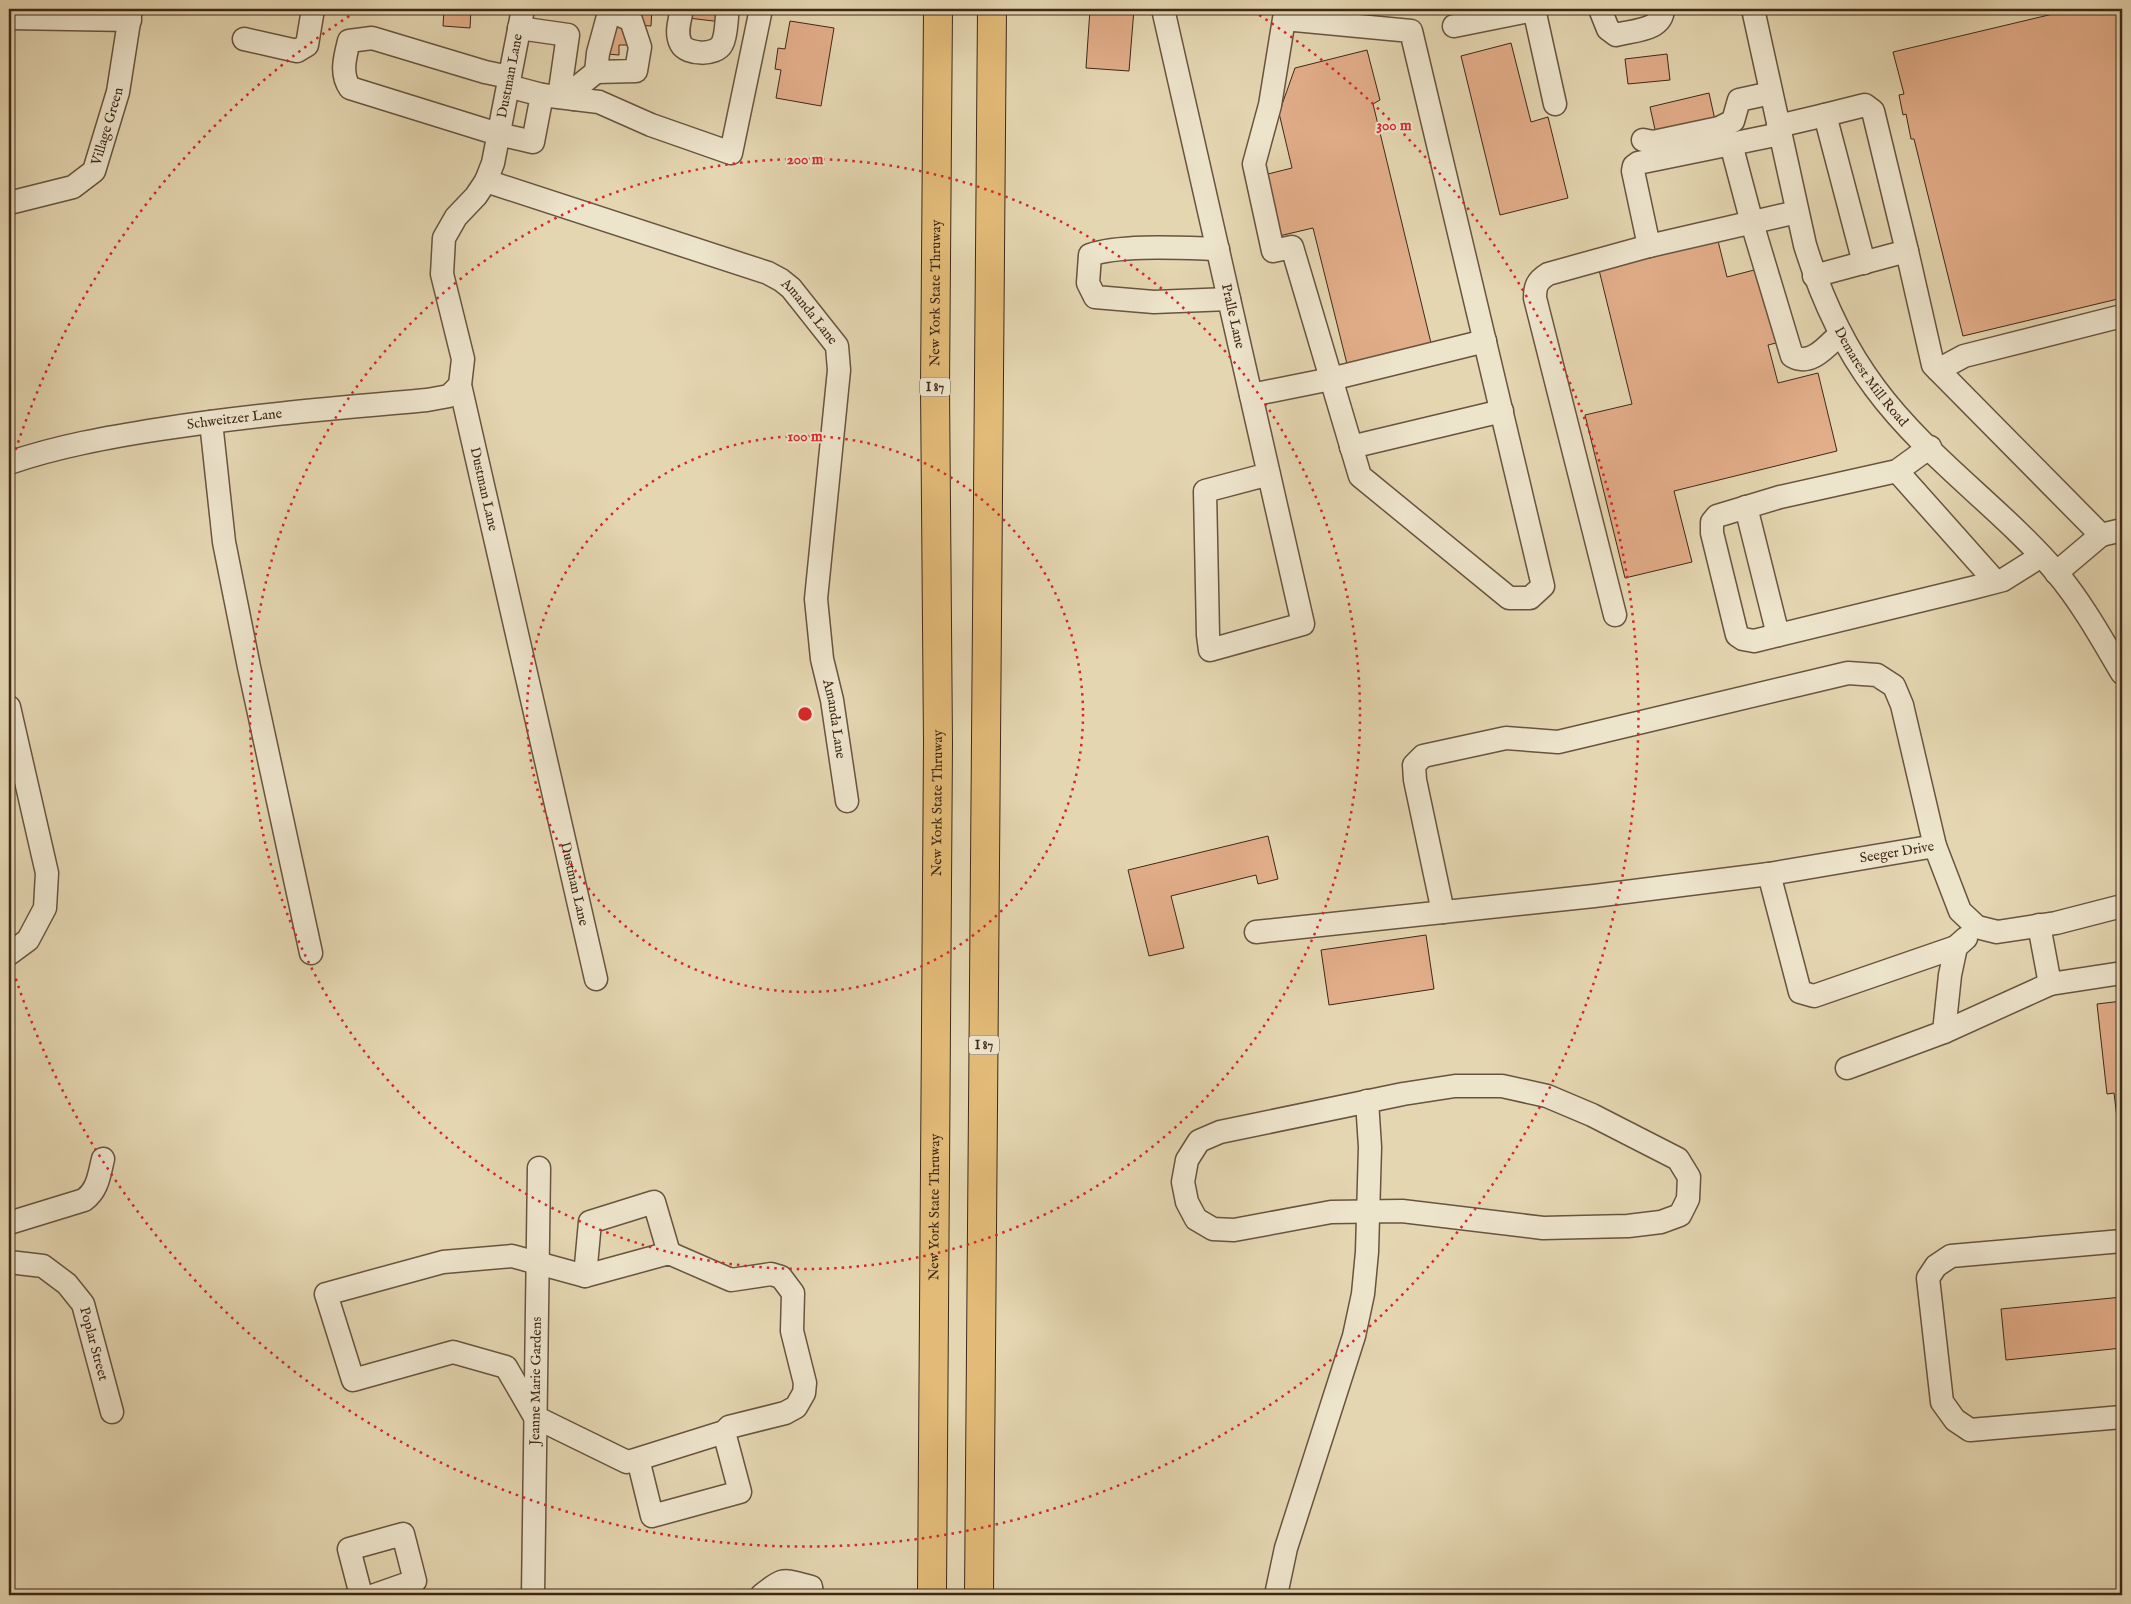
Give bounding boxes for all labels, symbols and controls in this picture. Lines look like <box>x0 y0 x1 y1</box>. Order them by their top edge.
street label: Dustman Lane <box>493 32 527 120</box>
street label: Village Green <box>87 86 128 168</box>
text: 300 m <box>1376 116 1412 135</box>
text: 200 m <box>787 150 824 169</box>
street label: New York State Thruway <box>926 219 945 367</box>
street label: Amanda Lane <box>776 274 842 349</box>
street label: Pralle Lane <box>1217 282 1249 351</box>
street label: Demarest Mill Road <box>1830 324 1912 431</box>
road number: I 87 <box>920 378 950 397</box>
street label: Schweitzer Lane <box>186 404 283 434</box>
text: 100 m <box>787 427 823 446</box>
street label: Dustman Lane <box>466 445 502 533</box>
street label: Amanda Lane <box>818 676 850 760</box>
centre of rings <box>796 705 814 723</box>
street label: New York State Thruway <box>928 729 947 876</box>
street label: Seeger Drive <box>1858 837 1936 868</box>
street label: Dustman Lane <box>556 840 593 928</box>
road number: I 87 <box>969 1036 999 1054</box>
street label: New York State Thruway <box>925 1133 944 1280</box>
street label: Poplar Street <box>75 1305 112 1383</box>
street label: Jeanne Marie Gardens <box>526 1317 546 1447</box>

